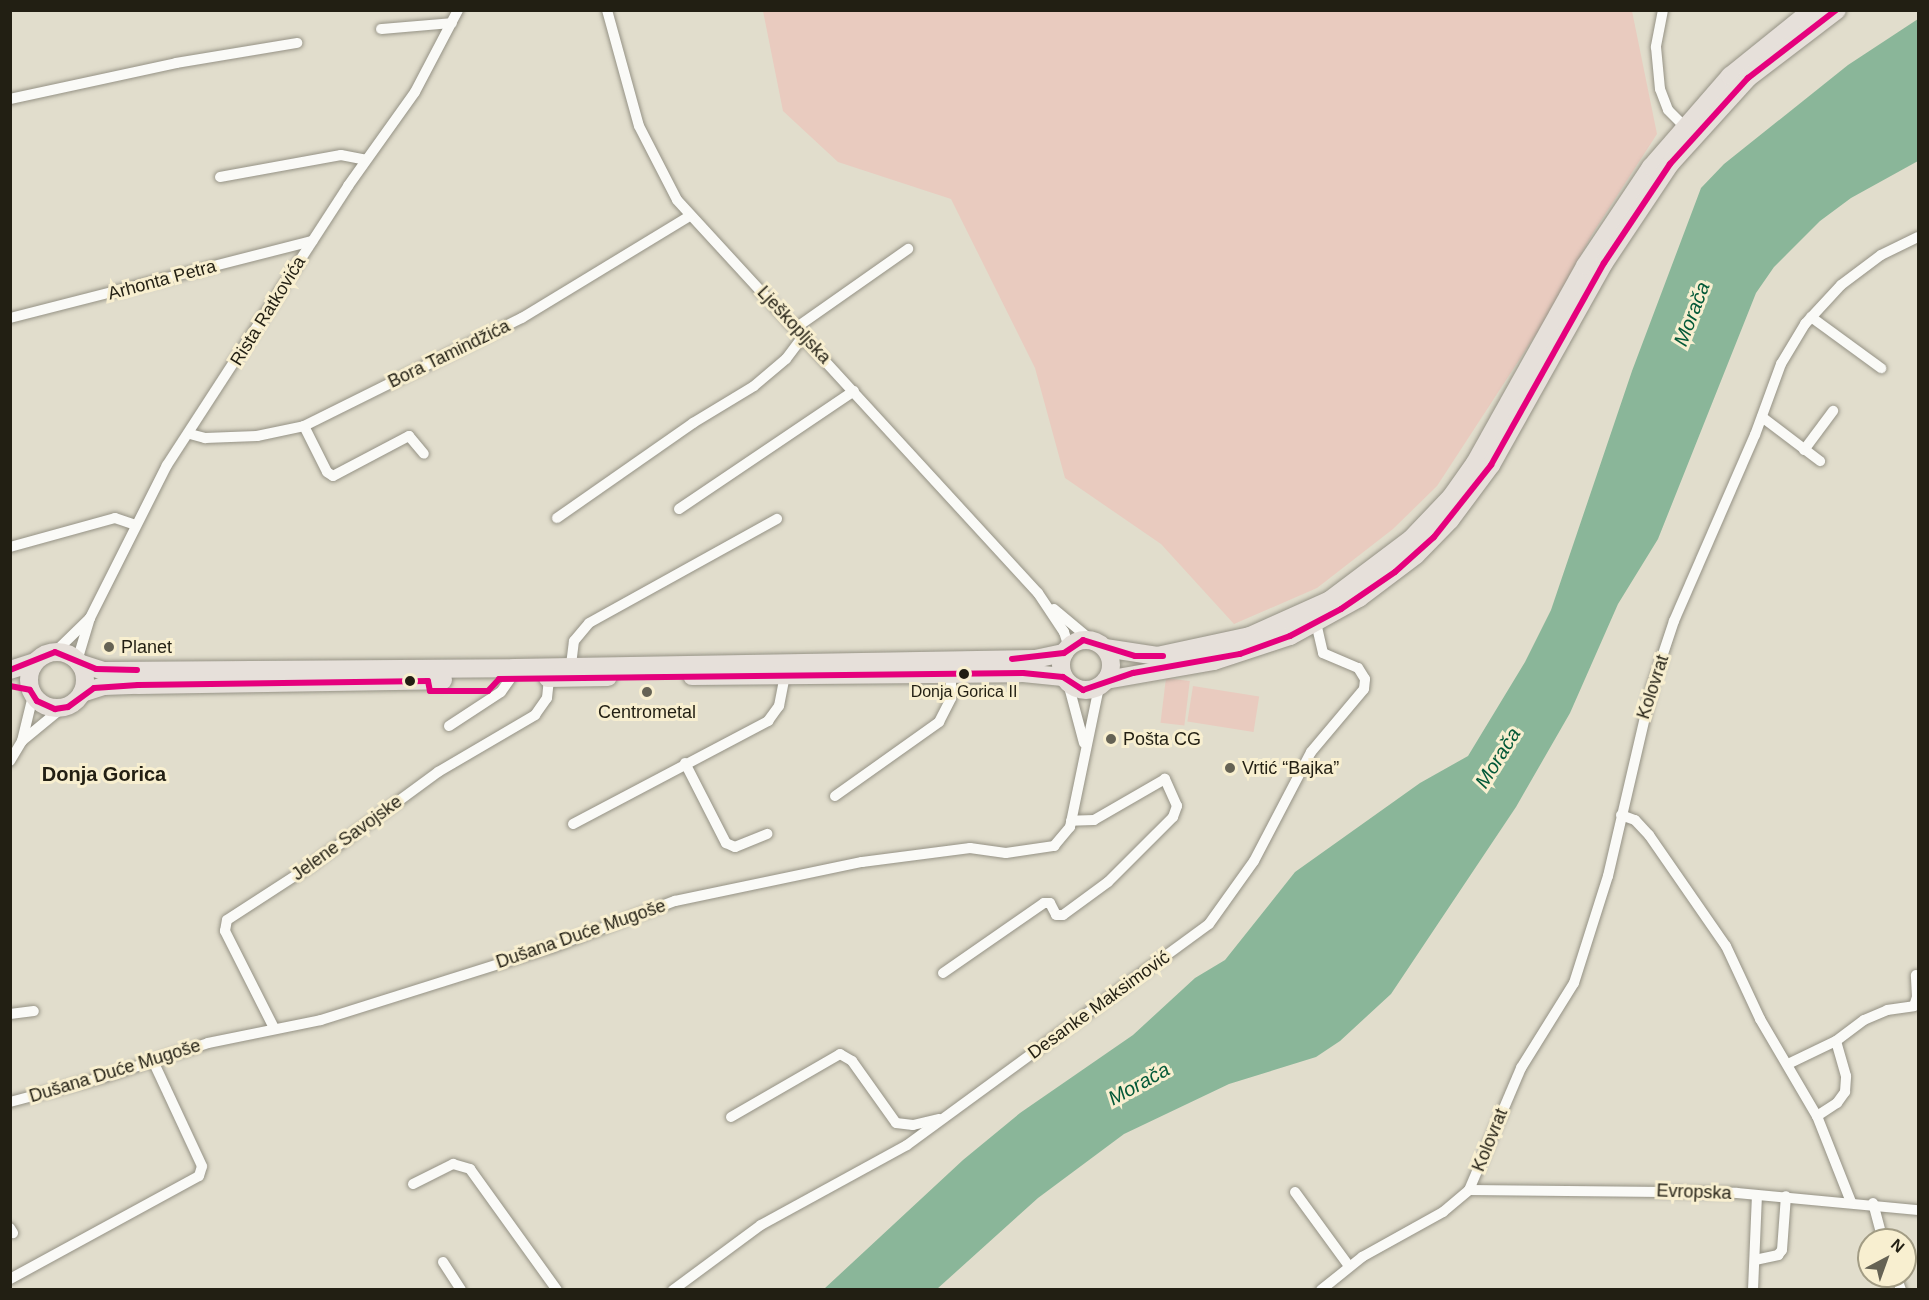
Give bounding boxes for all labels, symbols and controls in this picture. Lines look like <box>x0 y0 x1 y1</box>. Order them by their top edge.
street label: Rista Ratkovića <box>226 252 310 370</box>
street label: Arhonta Petra <box>106 255 218 305</box>
water label: Morača <box>1669 279 1715 349</box>
street label: Lješkopljska <box>753 282 835 368</box>
street label: Bora Tamindžića <box>384 315 514 393</box>
place label: Planet <box>121 636 172 658</box>
marker: Planet <box>102 640 116 654</box>
street label: Kolovrat <box>1633 652 1673 722</box>
marker: Donja Gorica II <box>958 668 970 680</box>
unlabelled marker <box>404 675 416 687</box>
place label: Donja Gorica II <box>911 682 1017 702</box>
marker: Centrometal <box>640 685 654 699</box>
place label: Centrometal <box>598 701 696 723</box>
water label: Morača <box>1470 723 1526 793</box>
place label: Pošta CG <box>1123 728 1201 750</box>
marker: Pošta CG <box>1104 732 1118 746</box>
place label: Vrtić “Bajka” <box>1242 757 1339 779</box>
marker: Vrtić “Bajka” <box>1223 761 1237 775</box>
district label: Donja Gorica <box>42 762 166 786</box>
street label: Jelene Savojske <box>288 791 406 885</box>
street label: Dušana Duće Mugoše <box>493 895 669 973</box>
street label: Desanke Maksimović <box>1024 946 1174 1064</box>
street label: Dušana Duće Mugoše <box>27 1035 203 1107</box>
water label: Morača <box>1104 1057 1174 1111</box>
street label: Kolovrat <box>1468 1105 1512 1175</box>
street label: Evropska <box>1656 1180 1732 1204</box>
north arrow <box>1857 1228 1917 1288</box>
text: N <box>1888 1235 1908 1256</box>

